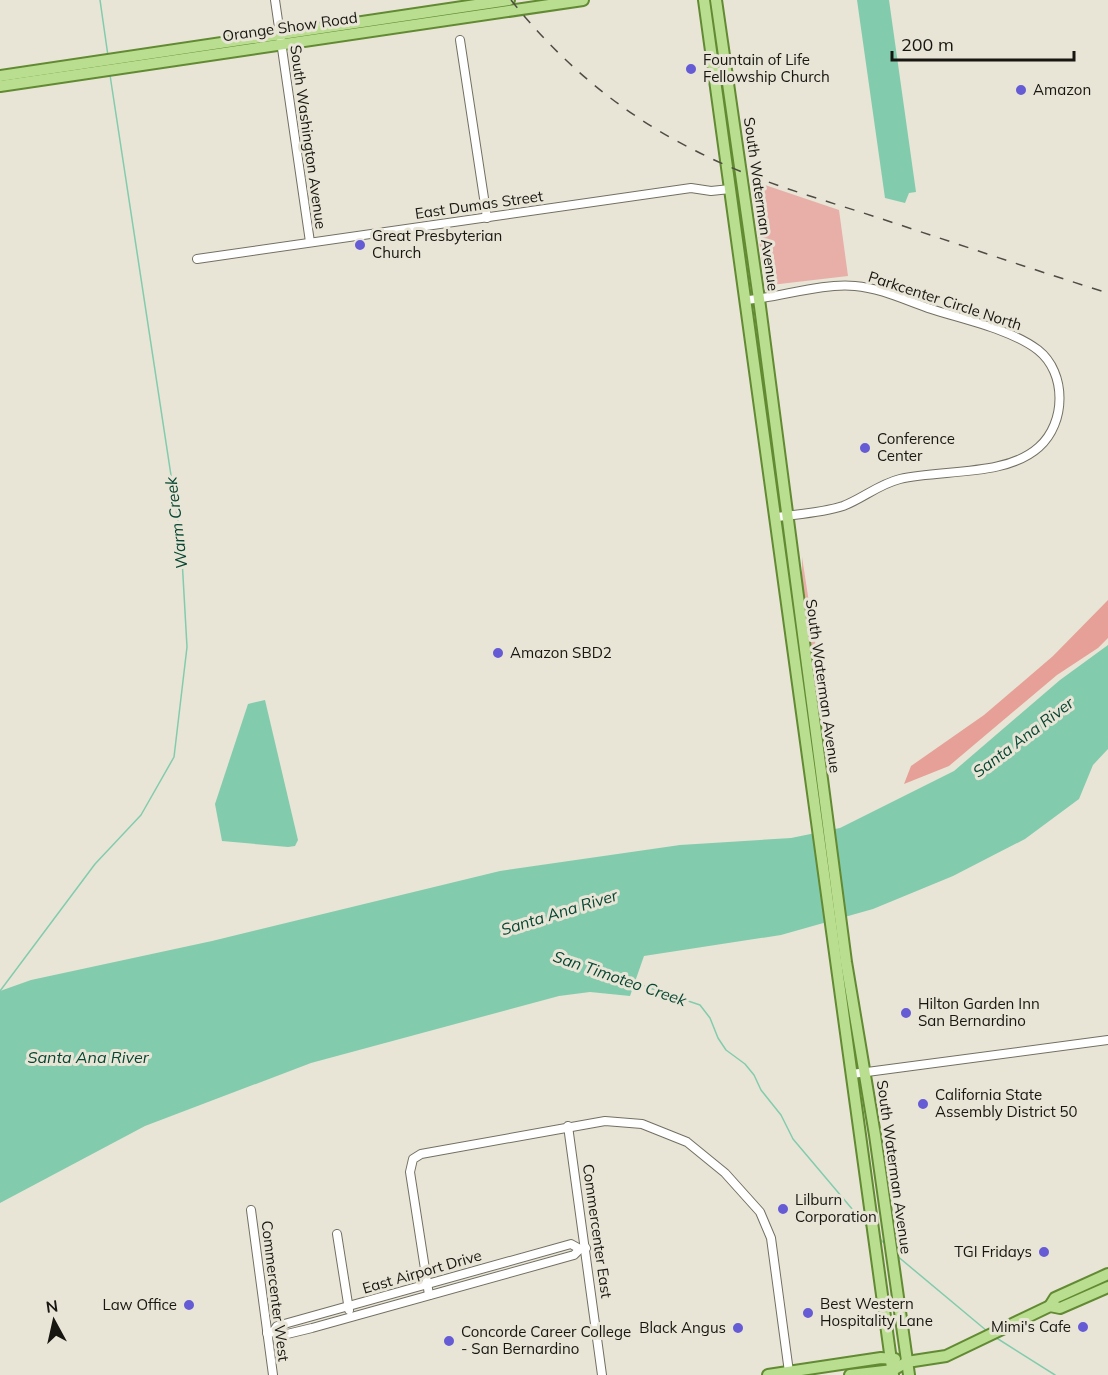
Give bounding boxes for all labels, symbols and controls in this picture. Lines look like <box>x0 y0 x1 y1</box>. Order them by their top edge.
street label: Orange Show Road <box>221 8 359 45</box>
scale bar <box>892 24 1074 62</box>
text: 200 m <box>901 33 954 56</box>
street label: South Washington Avenue <box>286 44 331 230</box>
place label: Fountain of Life Fellowship Church <box>703 50 830 86</box>
marker: Fountain of Life Fellowship Church <box>684 62 698 76</box>
place label: Amazon <box>1033 80 1091 99</box>
marker: Amazon <box>1014 83 1028 97</box>
street label: South Waterman Avenue <box>740 116 783 292</box>
street label: East Dumas Street <box>414 186 544 223</box>
place label: Great Presbyterian Church <box>372 226 502 262</box>
marker: Great Presbyterian Church <box>353 238 367 252</box>
street label: Parkcenter Circle North <box>866 267 1024 334</box>
place label: Conference Center <box>877 429 955 465</box>
marker: Conference Center <box>858 441 872 455</box>
water label: Warm Creek <box>160 475 192 570</box>
street label: South Waterman Avenue <box>802 598 845 774</box>
place label: Amazon SBD2 <box>510 643 612 662</box>
marker: Amazon SBD2 <box>491 646 505 660</box>
water label: Santa Ana River <box>969 692 1078 781</box>
water label: Santa Ana River <box>498 884 621 939</box>
water label: San Timoteo Creek <box>551 946 690 1010</box>
place label: Hilton Garden Inn San Bernardino <box>918 994 1040 1030</box>
marker: Hilton Garden Inn San Bernardino <box>899 1006 913 1020</box>
water label: Santa Ana River <box>27 1047 150 1067</box>
street label: South Waterman Avenue <box>873 1079 916 1255</box>
place label: California State Assembly District 50 <box>935 1085 1078 1121</box>
marker: California State Assembly District 50 <box>916 1097 930 1111</box>
street label: Commercenter East <box>579 1163 616 1299</box>
place label: Lilburn Corporation <box>795 1190 877 1226</box>
marker: Lilburn Corporation <box>776 1202 790 1216</box>
street label: Commercenter West <box>257 1219 294 1362</box>
place label: TGI Fridays <box>954 1242 1032 1261</box>
street label: East Airport Drive <box>360 1245 484 1298</box>
marker: TGI Fridays <box>1037 1245 1051 1259</box>
north arrow <box>24 1291 84 1351</box>
place label: Best Western Hospitality Lane <box>820 1294 933 1330</box>
text: N <box>45 1295 59 1317</box>
place label: Law Office <box>102 1295 177 1314</box>
marker: Law Office <box>182 1298 196 1312</box>
marker: Best Western Hospitality Lane <box>801 1306 815 1320</box>
place label: Mimi's Cafe <box>991 1317 1071 1336</box>
place label: Black Angus <box>639 1318 726 1337</box>
marker: Mimi's Cafe <box>1076 1320 1090 1334</box>
marker: Black Angus <box>731 1321 745 1335</box>
place label: Concorde Career College - San Bernardino <box>461 1322 631 1358</box>
marker: Concorde Career College - San Bernardino <box>442 1334 456 1348</box>

